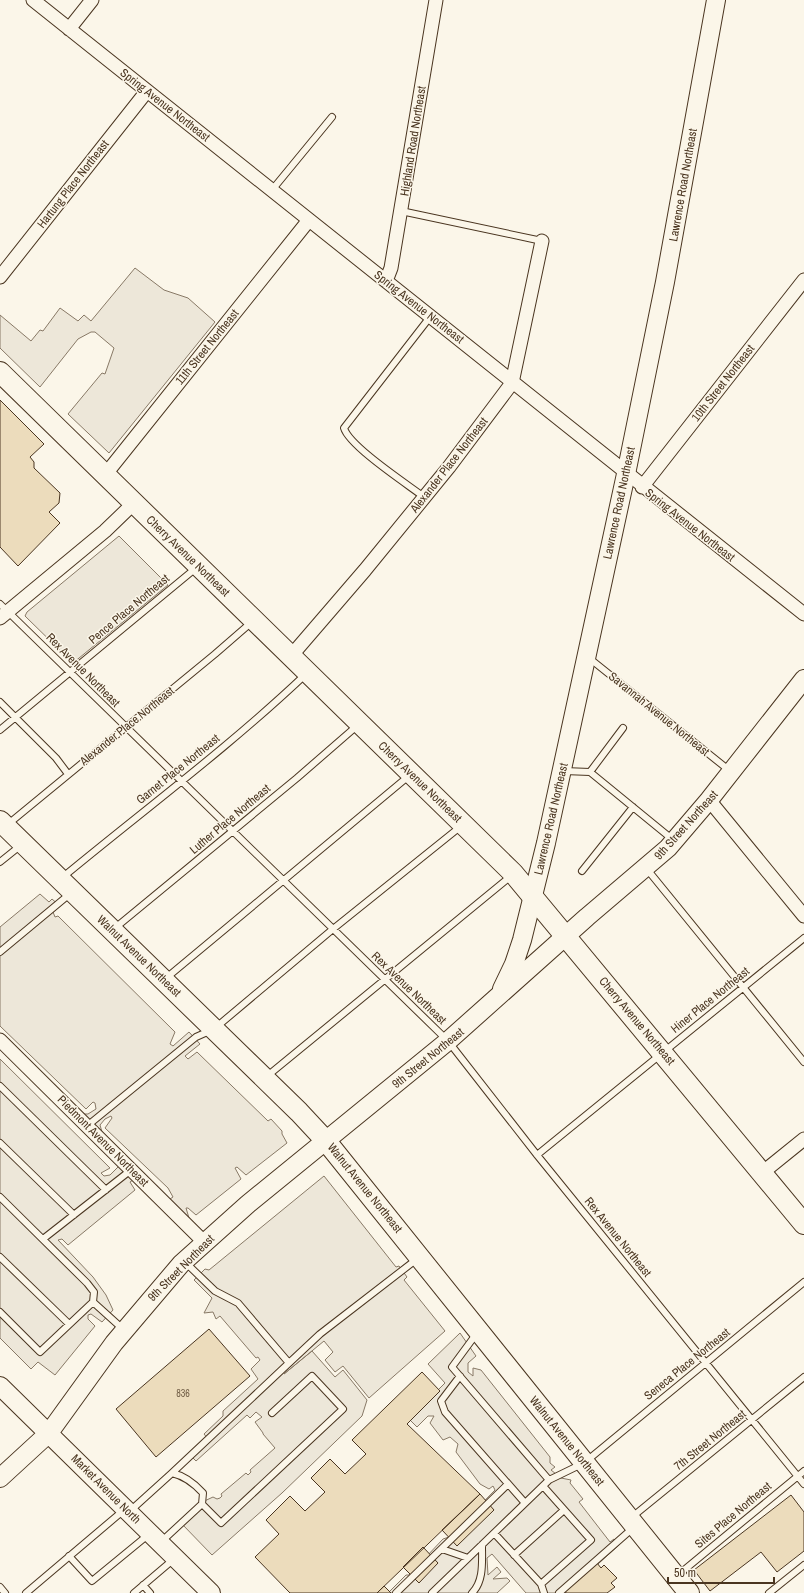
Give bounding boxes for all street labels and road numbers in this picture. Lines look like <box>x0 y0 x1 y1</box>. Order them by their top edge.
street label: Spring Avenue Northeast <box>117 65 213 145</box>
street label: Highland Road Northeast <box>396 85 430 197</box>
street label: Lawrence Road Northeast <box>665 127 701 243</box>
street label: Hartung Place Northeast <box>34 136 113 231</box>
street label: Spring Avenue Northeast <box>371 267 467 347</box>
street label: 11th Street Northeast <box>172 306 243 388</box>
street label: 10th Street Northeast <box>688 341 758 425</box>
street label: Alexander Place Northeast <box>406 414 491 517</box>
street label: Lawrence Road Northeast <box>599 445 639 561</box>
street label: Spring Avenue Northeast <box>642 485 738 565</box>
street label: Cherry Avenue Northeast <box>143 512 233 600</box>
street label: Pence Place Northeast <box>85 570 173 647</box>
street label: Rex Avenue Northeast <box>43 630 124 711</box>
street label: Savannah Avenue Northeast <box>605 668 713 760</box>
street label: Alexander Place Northeast <box>76 683 178 770</box>
street label: Garnet Place Northeast <box>133 730 223 808</box>
street label: Cherry Avenue Northeast <box>375 738 465 826</box>
street label: Lawrence Road Northeast <box>530 761 572 876</box>
street label: Luther Place Northeast <box>186 780 274 857</box>
street label: 9th Street Northeast <box>651 787 722 863</box>
street label: Walnut Avenue Northeast <box>93 912 185 1001</box>
street label: Rex Avenue Northeast <box>368 948 450 1028</box>
street label: Hiner Place Northeast <box>667 963 753 1037</box>
street label: Cherry Avenue Northeast <box>595 974 679 1069</box>
street label: 9th Street Northeast <box>389 1024 467 1092</box>
street label: Piedmont Avenue Northeast <box>54 1092 152 1190</box>
street label: Walnut Avenue Northeast <box>324 1140 406 1236</box>
street label: Rex Avenue Northeast <box>581 1194 655 1280</box>
street label: 9th Street Northeast <box>144 1231 218 1305</box>
street label: Seneca Place Northeast <box>641 1324 733 1404</box>
street label: Walnut Avenue Northeast <box>526 1393 608 1489</box>
street label: 7th Street Northeast <box>671 1406 749 1474</box>
street label: Market Avenue North <box>68 1451 144 1527</box>
street label: Sites Place Northeast <box>691 1478 775 1552</box>

